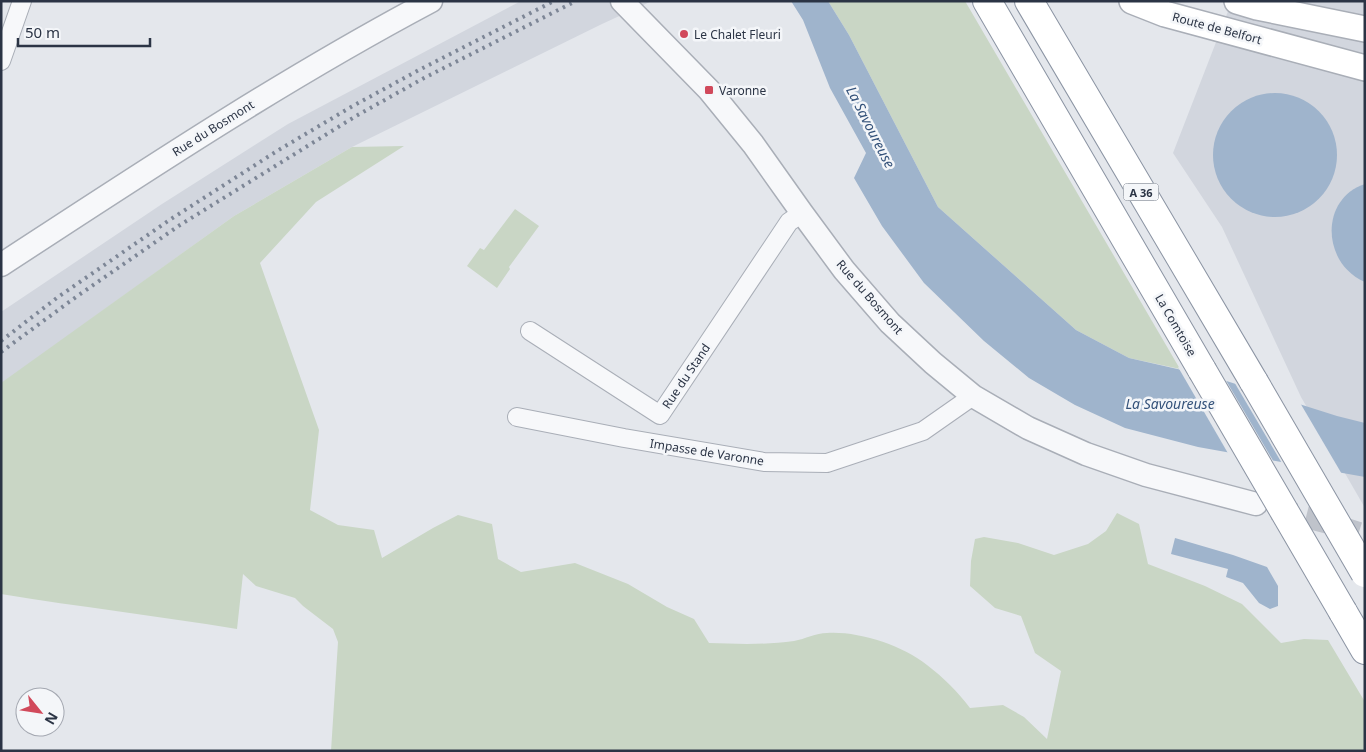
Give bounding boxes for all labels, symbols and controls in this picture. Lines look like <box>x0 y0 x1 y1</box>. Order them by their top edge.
street label: Route de Belfort <box>1170 8 1264 48</box>
scale bar <box>18 15 150 47</box>
text: 50 m <box>25 22 60 42</box>
place label: Le Chalet Fleuri <box>694 26 781 43</box>
marker: Le Chalet Fleuri <box>678 28 690 40</box>
place label: Varonne <box>719 82 767 99</box>
water label: La Savoureuse <box>842 83 900 171</box>
marker: Varonne <box>703 84 715 96</box>
street label: Rue du Bosmont <box>169 96 258 160</box>
road number: A 36 <box>1124 183 1158 200</box>
street label: Rue du Bosmont <box>833 256 908 338</box>
street label: La Comtoise <box>1151 291 1201 359</box>
street label: Rue du Stand <box>658 340 714 412</box>
water label: La Savoureuse <box>1125 394 1215 413</box>
street label: Impasse de Varonne <box>649 435 766 469</box>
north arrow <box>15 687 65 737</box>
text: N <box>41 709 63 728</box>

